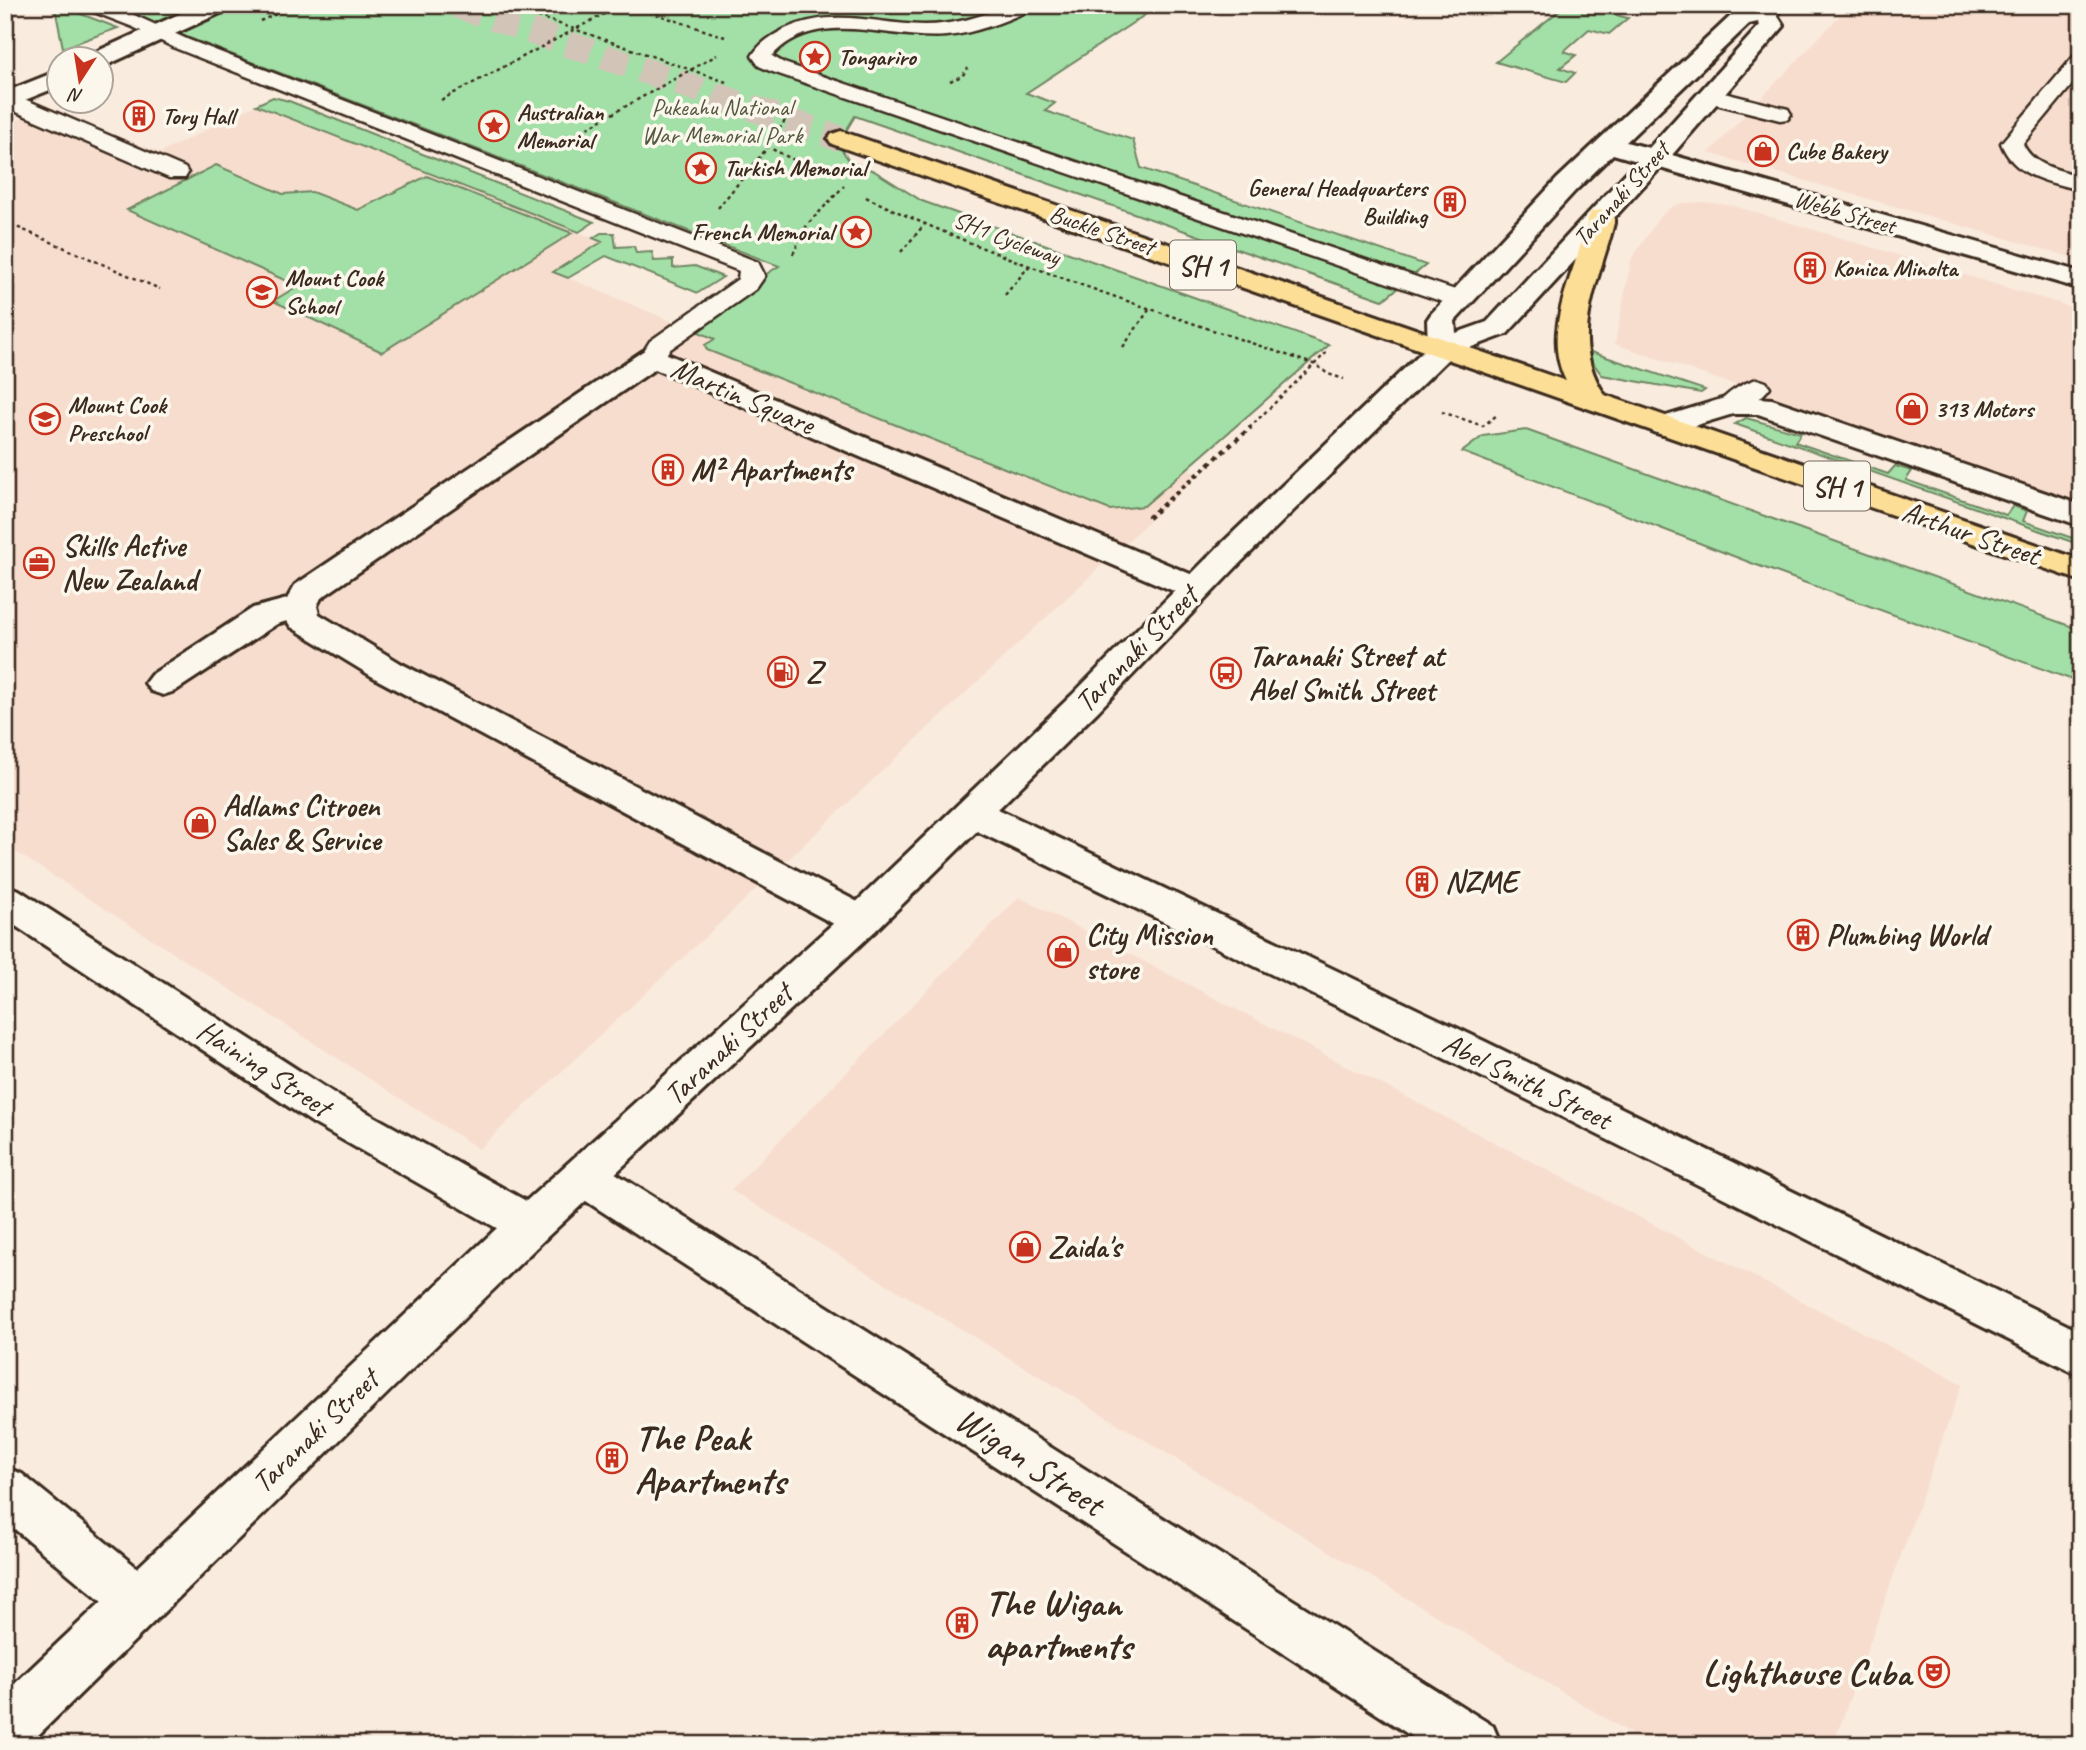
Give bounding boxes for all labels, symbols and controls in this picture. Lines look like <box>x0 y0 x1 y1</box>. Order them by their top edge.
place icon: Tongariro <box>798 40 832 74</box>
place label: Tongariro <box>838 42 918 72</box>
north arrow <box>46 46 116 116</box>
text: N <box>65 82 85 109</box>
park label: Pukeahu National War Memorial Park <box>642 92 804 150</box>
place label: Australian Memorial <box>517 97 604 155</box>
building icon: Tory Hall <box>122 99 156 133</box>
place label: Tory Hall <box>162 101 239 131</box>
place icon: Australian Memorial <box>477 109 511 143</box>
street label: Taranaki Street <box>1567 134 1678 252</box>
shop icon: Cube Bakery <box>1746 134 1780 168</box>
place label: Cube Bakery <box>1786 136 1890 166</box>
place icon: Turkish Memorial <box>684 151 718 185</box>
place label: Turkish Memorial <box>724 153 871 183</box>
place label: General Headquarters Building <box>1248 173 1430 231</box>
street label: Webb Street <box>1791 183 1901 241</box>
building icon: General Headquarters Building <box>1433 185 1467 219</box>
street label: Buckle Street <box>1046 198 1161 263</box>
street label: SH1 Cycleway <box>949 204 1066 273</box>
place icon: French Memorial <box>839 215 873 249</box>
place label: French Memorial <box>692 217 838 247</box>
road number: SH 1 <box>1170 240 1236 290</box>
building icon: Konica Minolta <box>1793 251 1827 285</box>
place label: Konica Minolta <box>1833 253 1959 283</box>
place label: Mount Cook School <box>285 263 385 321</box>
school or university icon: Mount Cook School <box>245 275 279 309</box>
street label: Martin Square <box>666 349 822 444</box>
place label: Mount Cook Preschool <box>68 390 168 448</box>
shop icon: 313 Motors <box>1895 392 1929 426</box>
place label: 313 Motors <box>1935 394 2036 424</box>
school or university icon: Mount Cook Preschool <box>28 402 62 436</box>
place label: M² Apartments <box>691 451 855 489</box>
building icon: M² Apartments <box>651 453 685 487</box>
road number: SH 1 <box>1804 462 1870 510</box>
street label: Arthur Street <box>1897 492 2048 575</box>
place label: Skills Active New Zealand <box>62 527 201 599</box>
office icon: Skills Active New Zealand <box>22 546 56 580</box>
street label: Taranaki Street <box>1066 575 1209 720</box>
place label: Taranaki Street at Abel Smith Street <box>1249 637 1447 709</box>
place label: Z <box>806 653 827 691</box>
fuel station icon: Z <box>766 655 800 689</box>
bus stop icon: Taranaki Street at Abel Smith Street <box>1209 656 1243 690</box>
place label: Adlams Citroen Sales & Service <box>223 787 383 859</box>
shop icon: Adlams Citroen Sales & Service <box>183 806 217 840</box>
place label: NZME <box>1445 863 1521 901</box>
building icon: NZME <box>1405 865 1439 899</box>
place label: City Mission store <box>1086 916 1214 988</box>
place label: Plumbing World <box>1826 916 1992 954</box>
building icon: Plumbing World <box>1786 918 1820 952</box>
shop icon: City Mission store <box>1046 935 1080 969</box>
street label: Taranaki Street <box>656 972 803 1113</box>
street label: Haining Street <box>190 1011 341 1127</box>
street label: Abel Smith Street <box>1437 1024 1620 1139</box>
place label: Zaida's <box>1048 1228 1124 1266</box>
shop icon: Zaida's <box>1008 1230 1042 1264</box>
street label: Taranaki Street <box>244 1358 389 1501</box>
street label: Wigan Street <box>947 1396 1116 1529</box>
place label: The Peak Apartments <box>635 1414 790 1504</box>
building icon: The Peak Apartments <box>595 1441 629 1475</box>
place label: The Wigan apartments <box>985 1579 1136 1669</box>
building icon: The Wigan apartments <box>945 1606 979 1640</box>
place label: Lighthouse Cuba <box>1703 1649 1914 1696</box>
theatre icon: Lighthouse Cuba <box>1917 1655 1951 1689</box>

